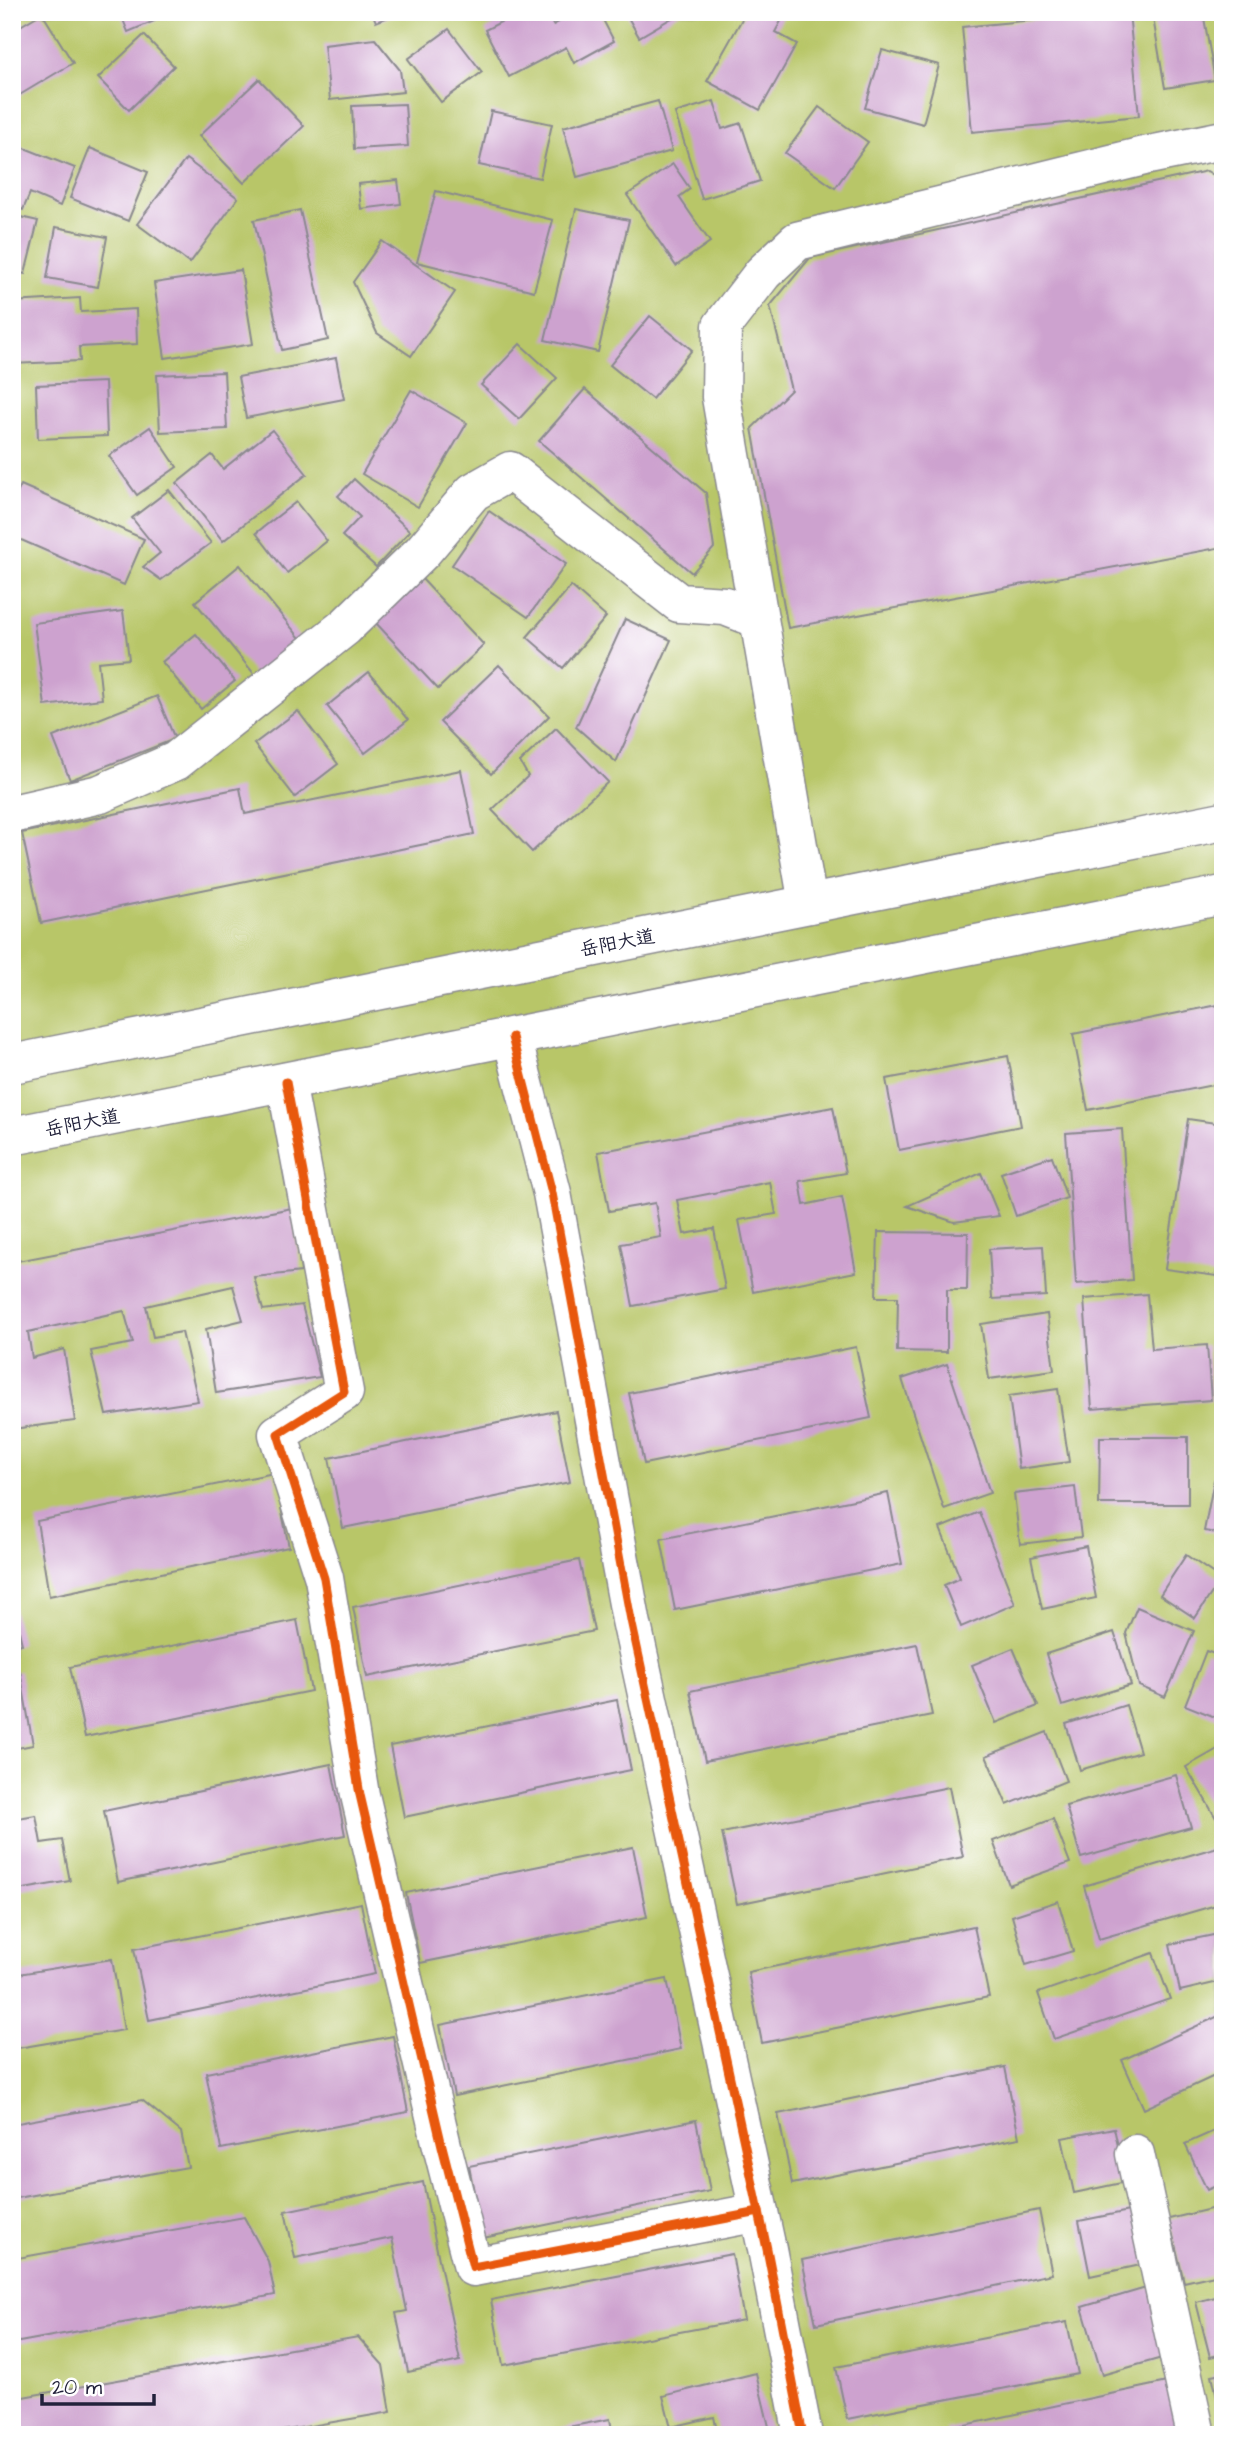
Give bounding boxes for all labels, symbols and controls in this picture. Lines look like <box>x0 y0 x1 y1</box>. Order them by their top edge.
street label: 岳阳大道 <box>577 923 657 964</box>
street label: 岳阳大道 <box>42 1103 122 1144</box>
scale bar <box>42 2363 154 2407</box>
text: 20 m <box>52 2373 103 2402</box>

